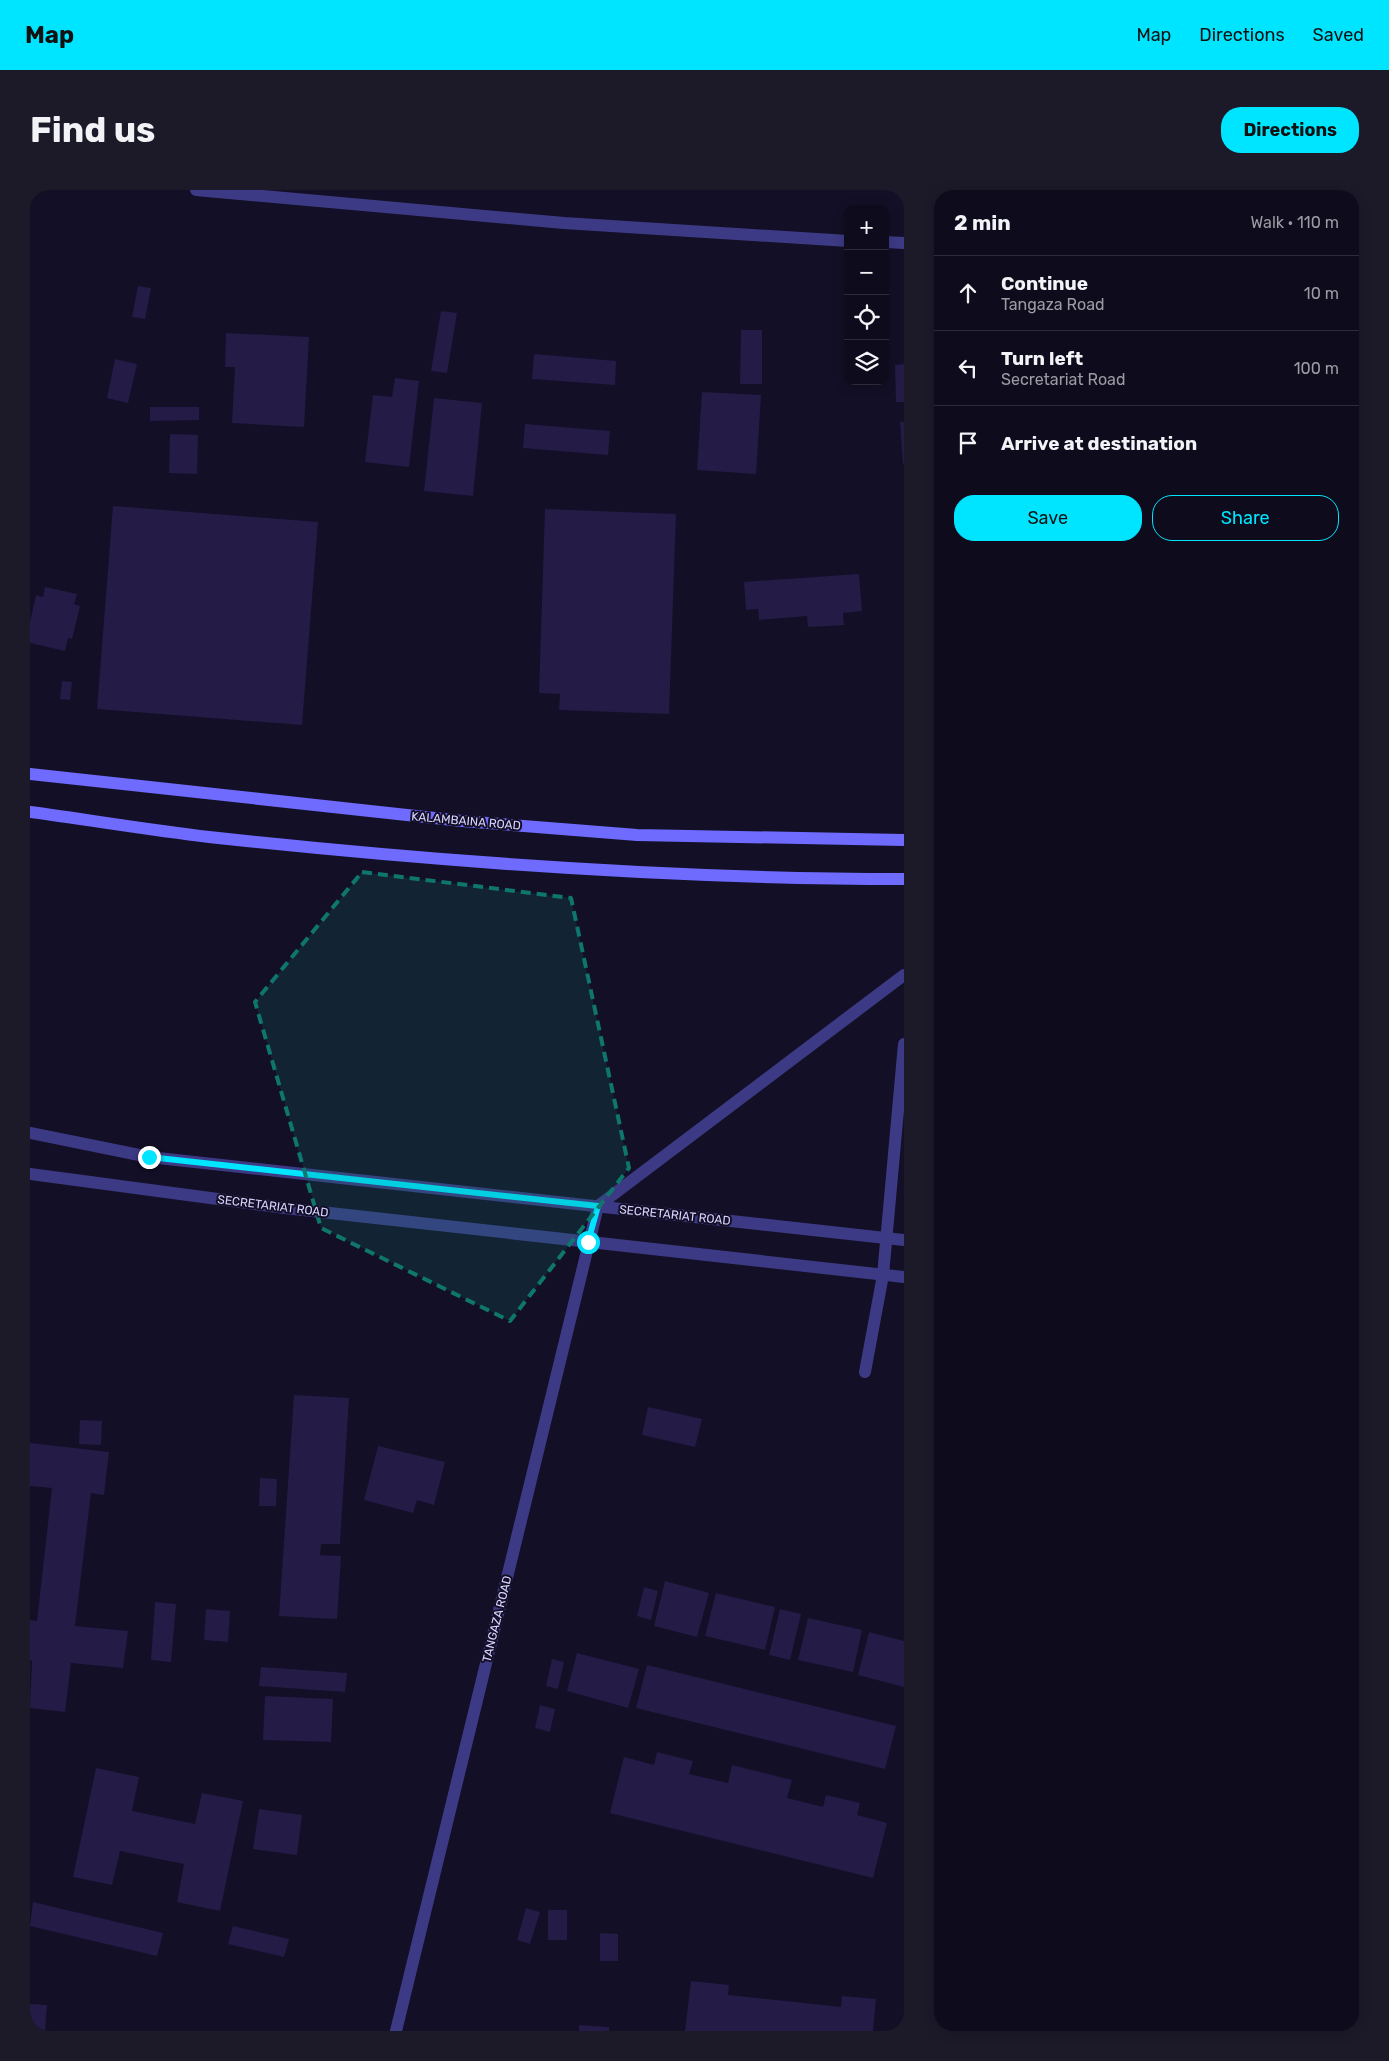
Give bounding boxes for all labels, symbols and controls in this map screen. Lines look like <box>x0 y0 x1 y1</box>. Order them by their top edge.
text: Map <box>25 21 74 49</box>
text: Map <box>1136 24 1171 46</box>
text: Directions <box>1199 24 1285 46</box>
text: Saved <box>1313 24 1364 46</box>
button: Directions <box>1221 107 1359 153</box>
text: Find us <box>30 109 155 151</box>
map controls <box>844 205 889 385</box>
button: + <box>844 205 889 250</box>
text: 2 min <box>954 210 1011 235</box>
text: Walk · 110 m <box>1251 213 1339 232</box>
button: − <box>844 250 889 295</box>
text: Continue <box>1001 272 1088 295</box>
icon: ahead <box>954 279 982 307</box>
text: 10 m <box>1304 284 1339 303</box>
button: locate <box>844 295 889 340</box>
text: Tangaza Road <box>1001 295 1105 314</box>
button: layers <box>844 340 889 385</box>
text: Turn left <box>1001 347 1083 370</box>
icon: left <box>954 354 982 382</box>
text: 100 m <box>1294 359 1339 378</box>
text: Secretariat Road <box>1001 370 1125 389</box>
icon: arrive <box>954 429 982 457</box>
text: Arrive at destination <box>1001 432 1197 455</box>
button: Save <box>954 495 1142 541</box>
button: Share <box>1152 495 1339 541</box>
street label: KALAMBAINA ROAD <box>411 809 521 833</box>
route end <box>138 1146 161 1169</box>
street label: SECRETARIAT ROAD <box>217 1192 329 1220</box>
street label: SECRETARIAT ROAD <box>619 1202 731 1228</box>
route start <box>577 1231 600 1254</box>
street label: TANGAZA ROAD <box>480 1574 514 1664</box>

